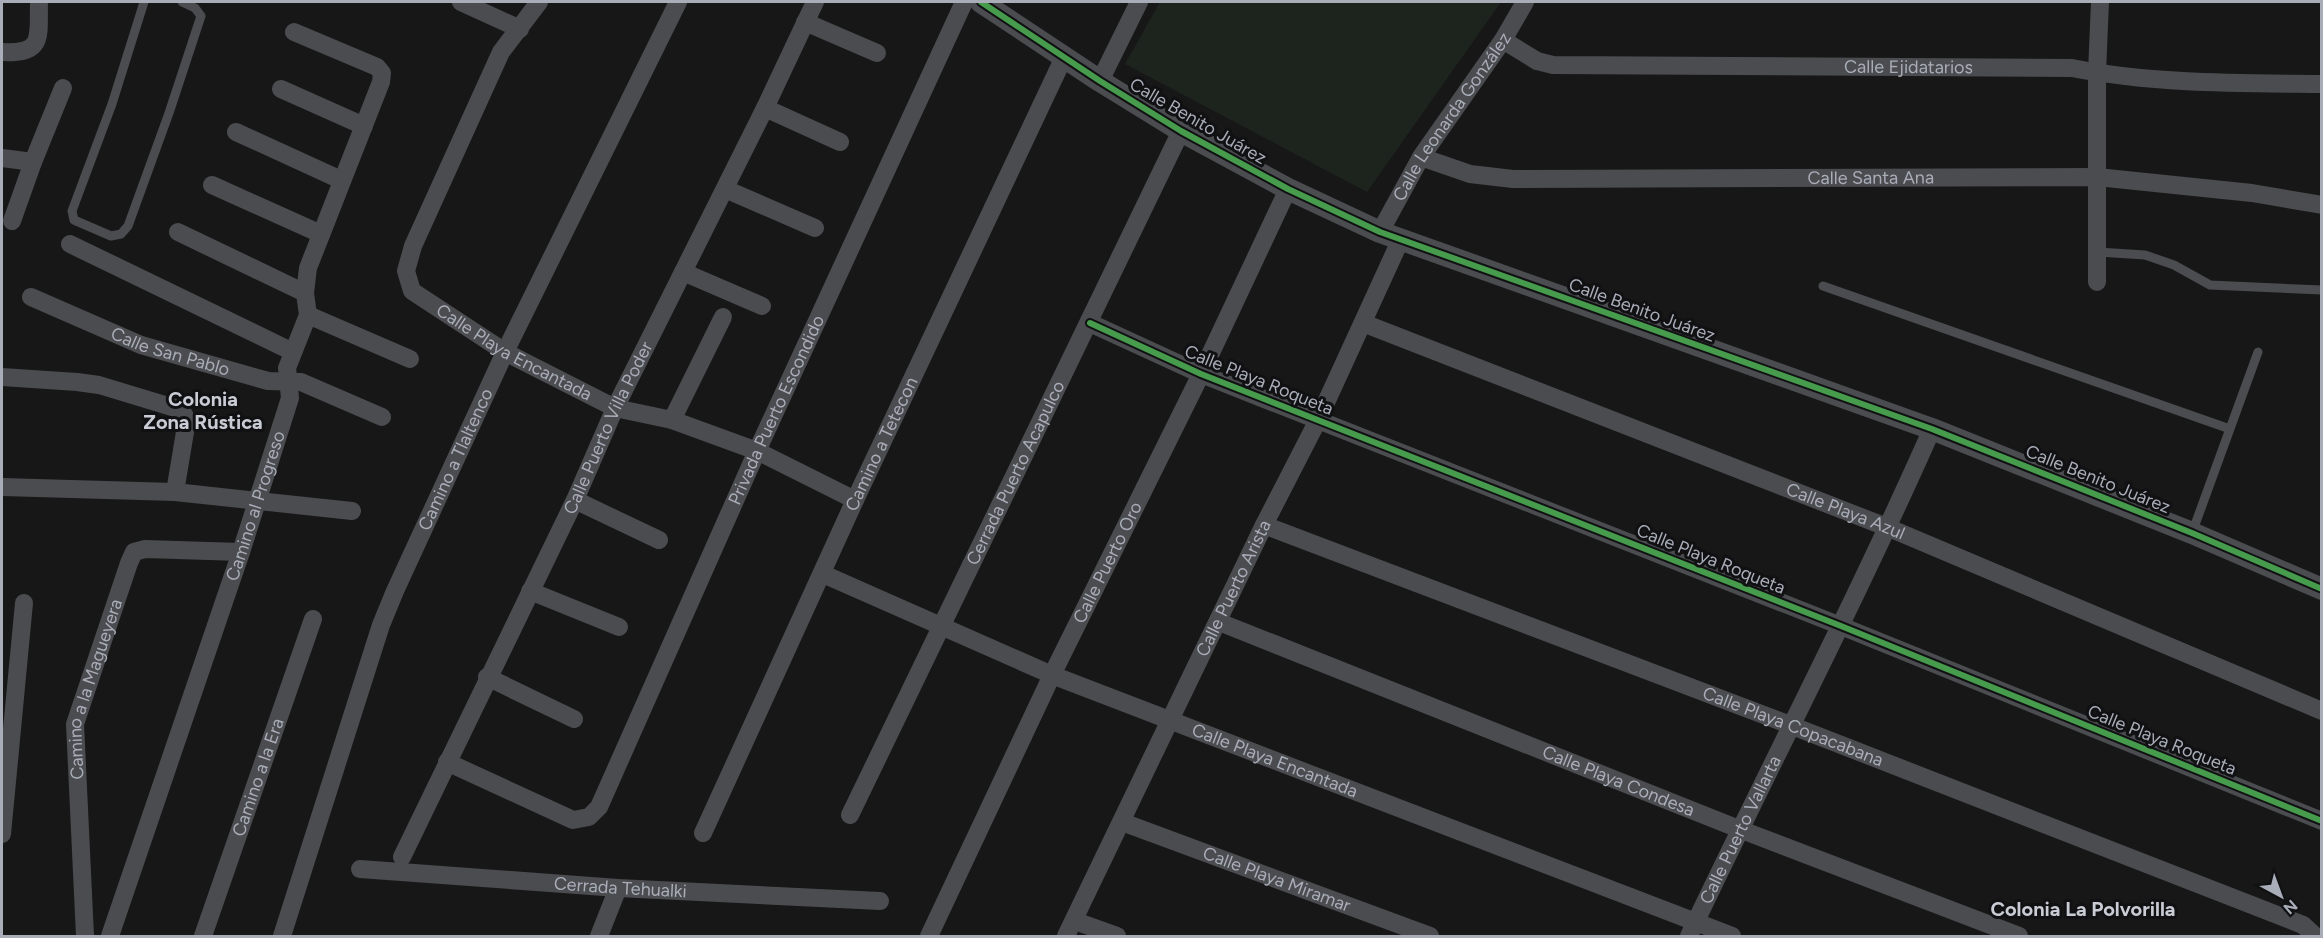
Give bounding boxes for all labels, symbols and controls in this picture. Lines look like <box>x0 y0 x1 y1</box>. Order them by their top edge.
street label: Calle Leonarda González <box>1388 28 1516 205</box>
street label: Calle Ejidatarios <box>1844 56 1973 78</box>
street label: Calle Benito Juárez <box>1126 73 1270 169</box>
street label: Calle Santa Ana <box>1808 167 1934 189</box>
street label: Calle Benito Juárez <box>1566 273 1718 347</box>
street label: Calle Playa Encantada <box>432 299 596 405</box>
street label: Privada Puerto Escondido <box>724 312 829 508</box>
street label: Calle San Pablo <box>107 322 232 381</box>
street label: Calle Puerto Villa Poder <box>559 338 657 518</box>
street label: Calle Playa Roqueta <box>1181 340 1337 420</box>
street label: Camino a Tetecon <box>840 373 922 515</box>
street label: Cerrada Puerto Acapulco <box>962 377 1069 569</box>
street label: Camino a Tlaltenco <box>413 385 498 534</box>
district label: Colonia Zona Rústica <box>143 387 263 434</box>
street label: Camino al Progreso <box>221 428 290 584</box>
street label: Calle Benito Juárez <box>2022 440 2174 518</box>
street label: Calle Playa Azul <box>1783 478 1908 545</box>
street label: Calle Puerto Oro <box>1068 498 1147 627</box>
street label: Calle Puerto Arista <box>1191 516 1276 660</box>
street label: Calle Playa Roqueta <box>1633 519 1789 599</box>
street label: Camino a la Magueyera <box>63 596 127 780</box>
street label: Calle Playa Copacabana <box>1699 682 1886 771</box>
street label: Calle Playa Roqueta <box>2084 700 2240 780</box>
street label: Camino a la Era <box>227 715 289 839</box>
street label: Calle Playa Encantada <box>1189 719 1361 802</box>
street label: Calle Playa Condesa <box>1539 741 1698 821</box>
street label: Calle Puerto Vallarta <box>1695 752 1786 908</box>
street label: Calle Playa Miramar <box>1200 842 1354 917</box>
north arrow <box>2251 866 2311 926</box>
street label: Cerrada Tehualki <box>553 872 687 902</box>
text: N <box>2280 896 2301 918</box>
district label: Colonia La Polvorilla <box>1991 897 2175 921</box>

